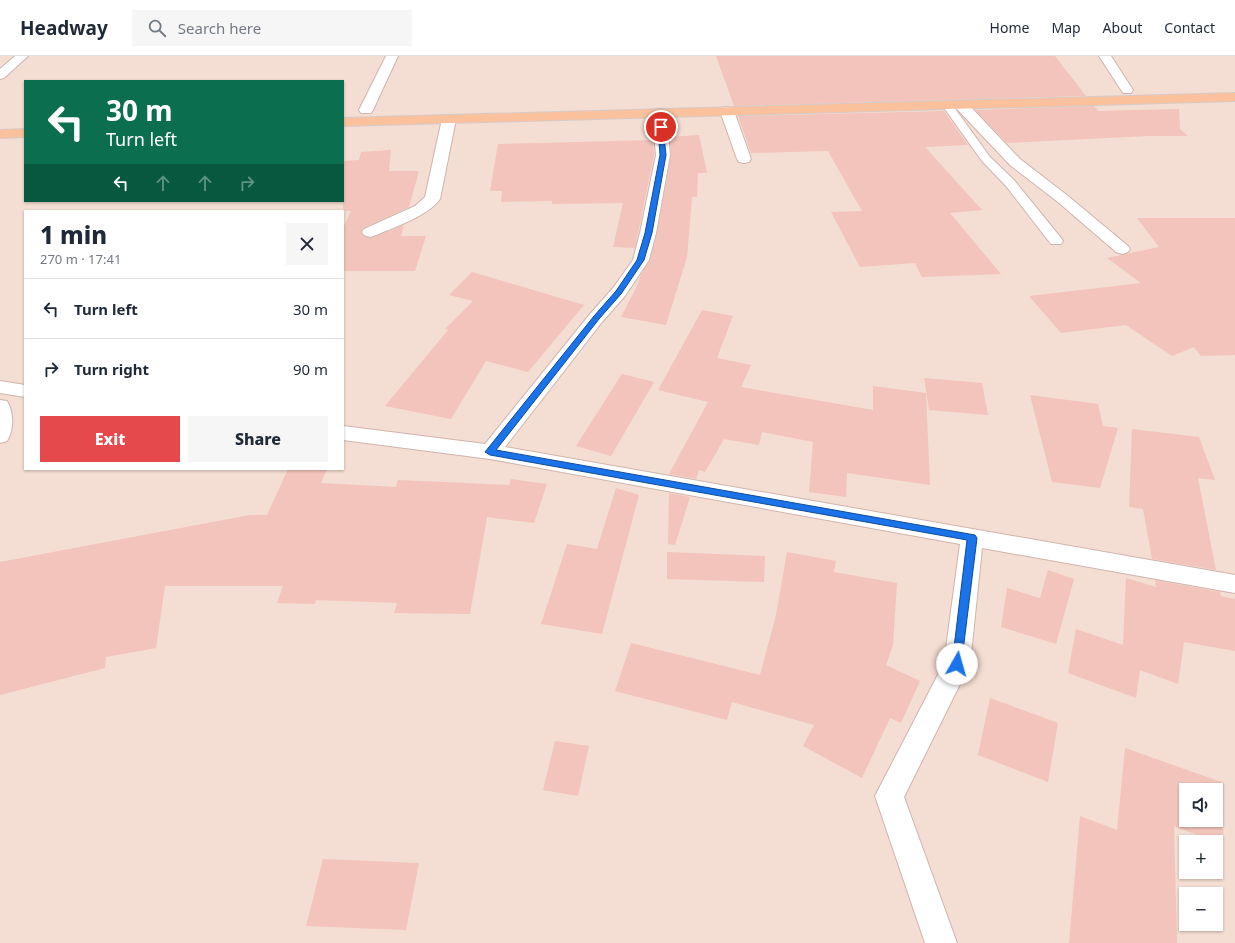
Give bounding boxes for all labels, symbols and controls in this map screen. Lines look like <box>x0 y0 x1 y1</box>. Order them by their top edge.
search box <box>132 10 412 46</box>
text: Headway <box>20 15 108 41</box>
icon: search <box>146 17 168 39</box>
text: Search here <box>178 18 261 38</box>
text: Home <box>990 18 1029 37</box>
text: Map <box>1051 18 1081 37</box>
text: About <box>1103 18 1142 37</box>
text: Contact <box>1164 18 1215 37</box>
text: 30 m <box>106 91 173 129</box>
icon: left <box>40 96 92 148</box>
pin <box>644 110 678 144</box>
icon: arrive <box>650 116 672 138</box>
text: Turn left <box>106 127 177 151</box>
icon: left <box>110 172 132 194</box>
icon: ahead <box>152 172 174 194</box>
icon: ahead <box>194 172 216 194</box>
icon: right <box>236 172 258 194</box>
text: 1 min <box>40 218 107 251</box>
button: close <box>286 223 328 265</box>
text: 270 m · 17:41 <box>40 250 121 268</box>
icon: left <box>40 298 62 320</box>
text: Turn left <box>74 299 138 319</box>
text: 30 m <box>293 299 328 319</box>
icon: right <box>40 358 62 380</box>
text: Turn right <box>74 359 149 379</box>
text: 90 m <box>293 359 328 379</box>
button: Exit <box>40 416 180 462</box>
button: Share <box>188 416 328 462</box>
position arrow <box>936 643 978 685</box>
map controls <box>1179 783 1223 931</box>
button: sound <box>1179 783 1223 827</box>
button: + <box>1179 835 1223 879</box>
button: − <box>1179 887 1223 931</box>

